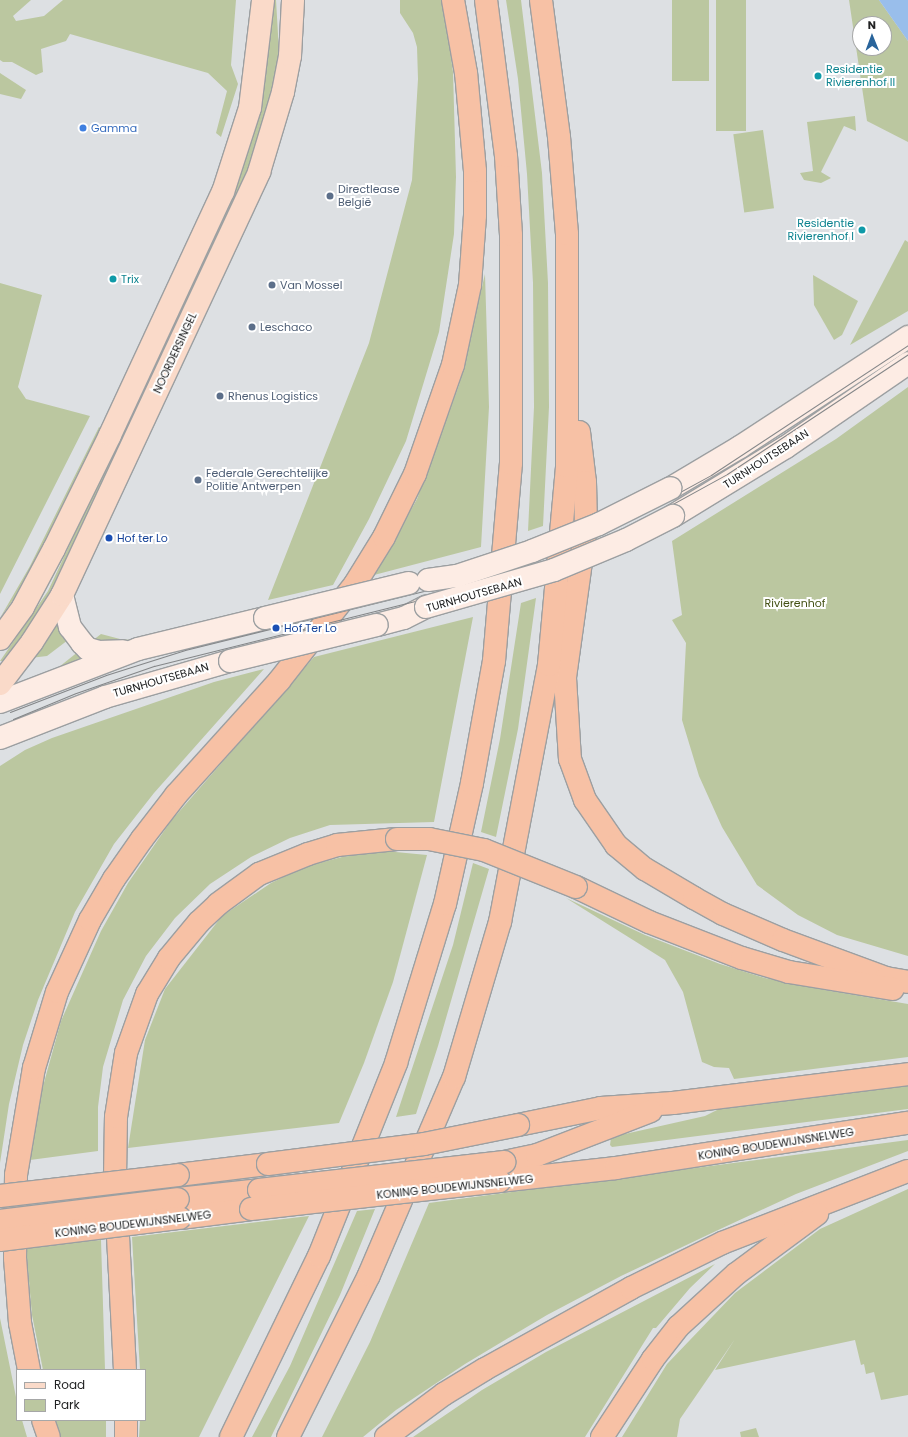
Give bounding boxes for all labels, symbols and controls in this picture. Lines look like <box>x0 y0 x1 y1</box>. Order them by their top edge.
north arrow <box>852 16 892 56</box>
text: N <box>868 17 876 33</box>
place label: Residentie Rivierenhof II <box>826 63 895 89</box>
marker: Residentie Rivierenhof II <box>813 71 823 81</box>
place label: Gamma <box>91 121 137 135</box>
marker: Gamma <box>78 123 88 133</box>
place label: Directlease België <box>338 183 400 209</box>
marker: Directlease België <box>325 191 335 201</box>
place label: Residentie Rivierenhof I <box>788 217 854 243</box>
marker: Residentie Rivierenhof I <box>857 225 867 235</box>
place label: Trix <box>121 272 139 286</box>
marker: Trix <box>108 274 118 284</box>
place label: Van Mossel <box>280 278 342 292</box>
marker: Van Mossel <box>267 280 277 290</box>
street label: NOORDERSINGEL <box>150 310 200 396</box>
place label: Leschaco <box>260 320 312 334</box>
marker: Leschaco <box>247 322 257 332</box>
place label: Rhenus Logistics <box>228 389 318 403</box>
marker: Rhenus Logistics <box>215 391 225 401</box>
street label: TURNHOUTSEBAAN <box>721 427 811 491</box>
place label: Federale Gerechtelijke Politie Antwerpen <box>206 467 328 493</box>
marker: Federale Gerechtelijke Politie Antwerpen <box>193 475 203 485</box>
place label: Hof ter Lo <box>117 531 168 545</box>
marker: Hof ter Lo <box>104 533 114 543</box>
street label: TURNHOUTSEBAAN <box>425 575 523 615</box>
park label: Rivierenhof <box>765 596 825 610</box>
place label: Hof Ter Lo <box>284 621 337 635</box>
marker: Hof Ter Lo <box>271 623 281 633</box>
street label: TURNHOUTSEBAAN <box>112 660 210 700</box>
street label: KONING BOUDEWIJNSNELWEG <box>697 1125 855 1163</box>
street label: KONING BOUDEWIJNSNELWEG <box>376 1172 534 1202</box>
street label: KONING BOUDEWIJNSNELWEG <box>54 1208 212 1240</box>
legend <box>16 1369 146 1421</box>
text: Road <box>54 1376 85 1393</box>
text: Park <box>54 1396 80 1413</box>

